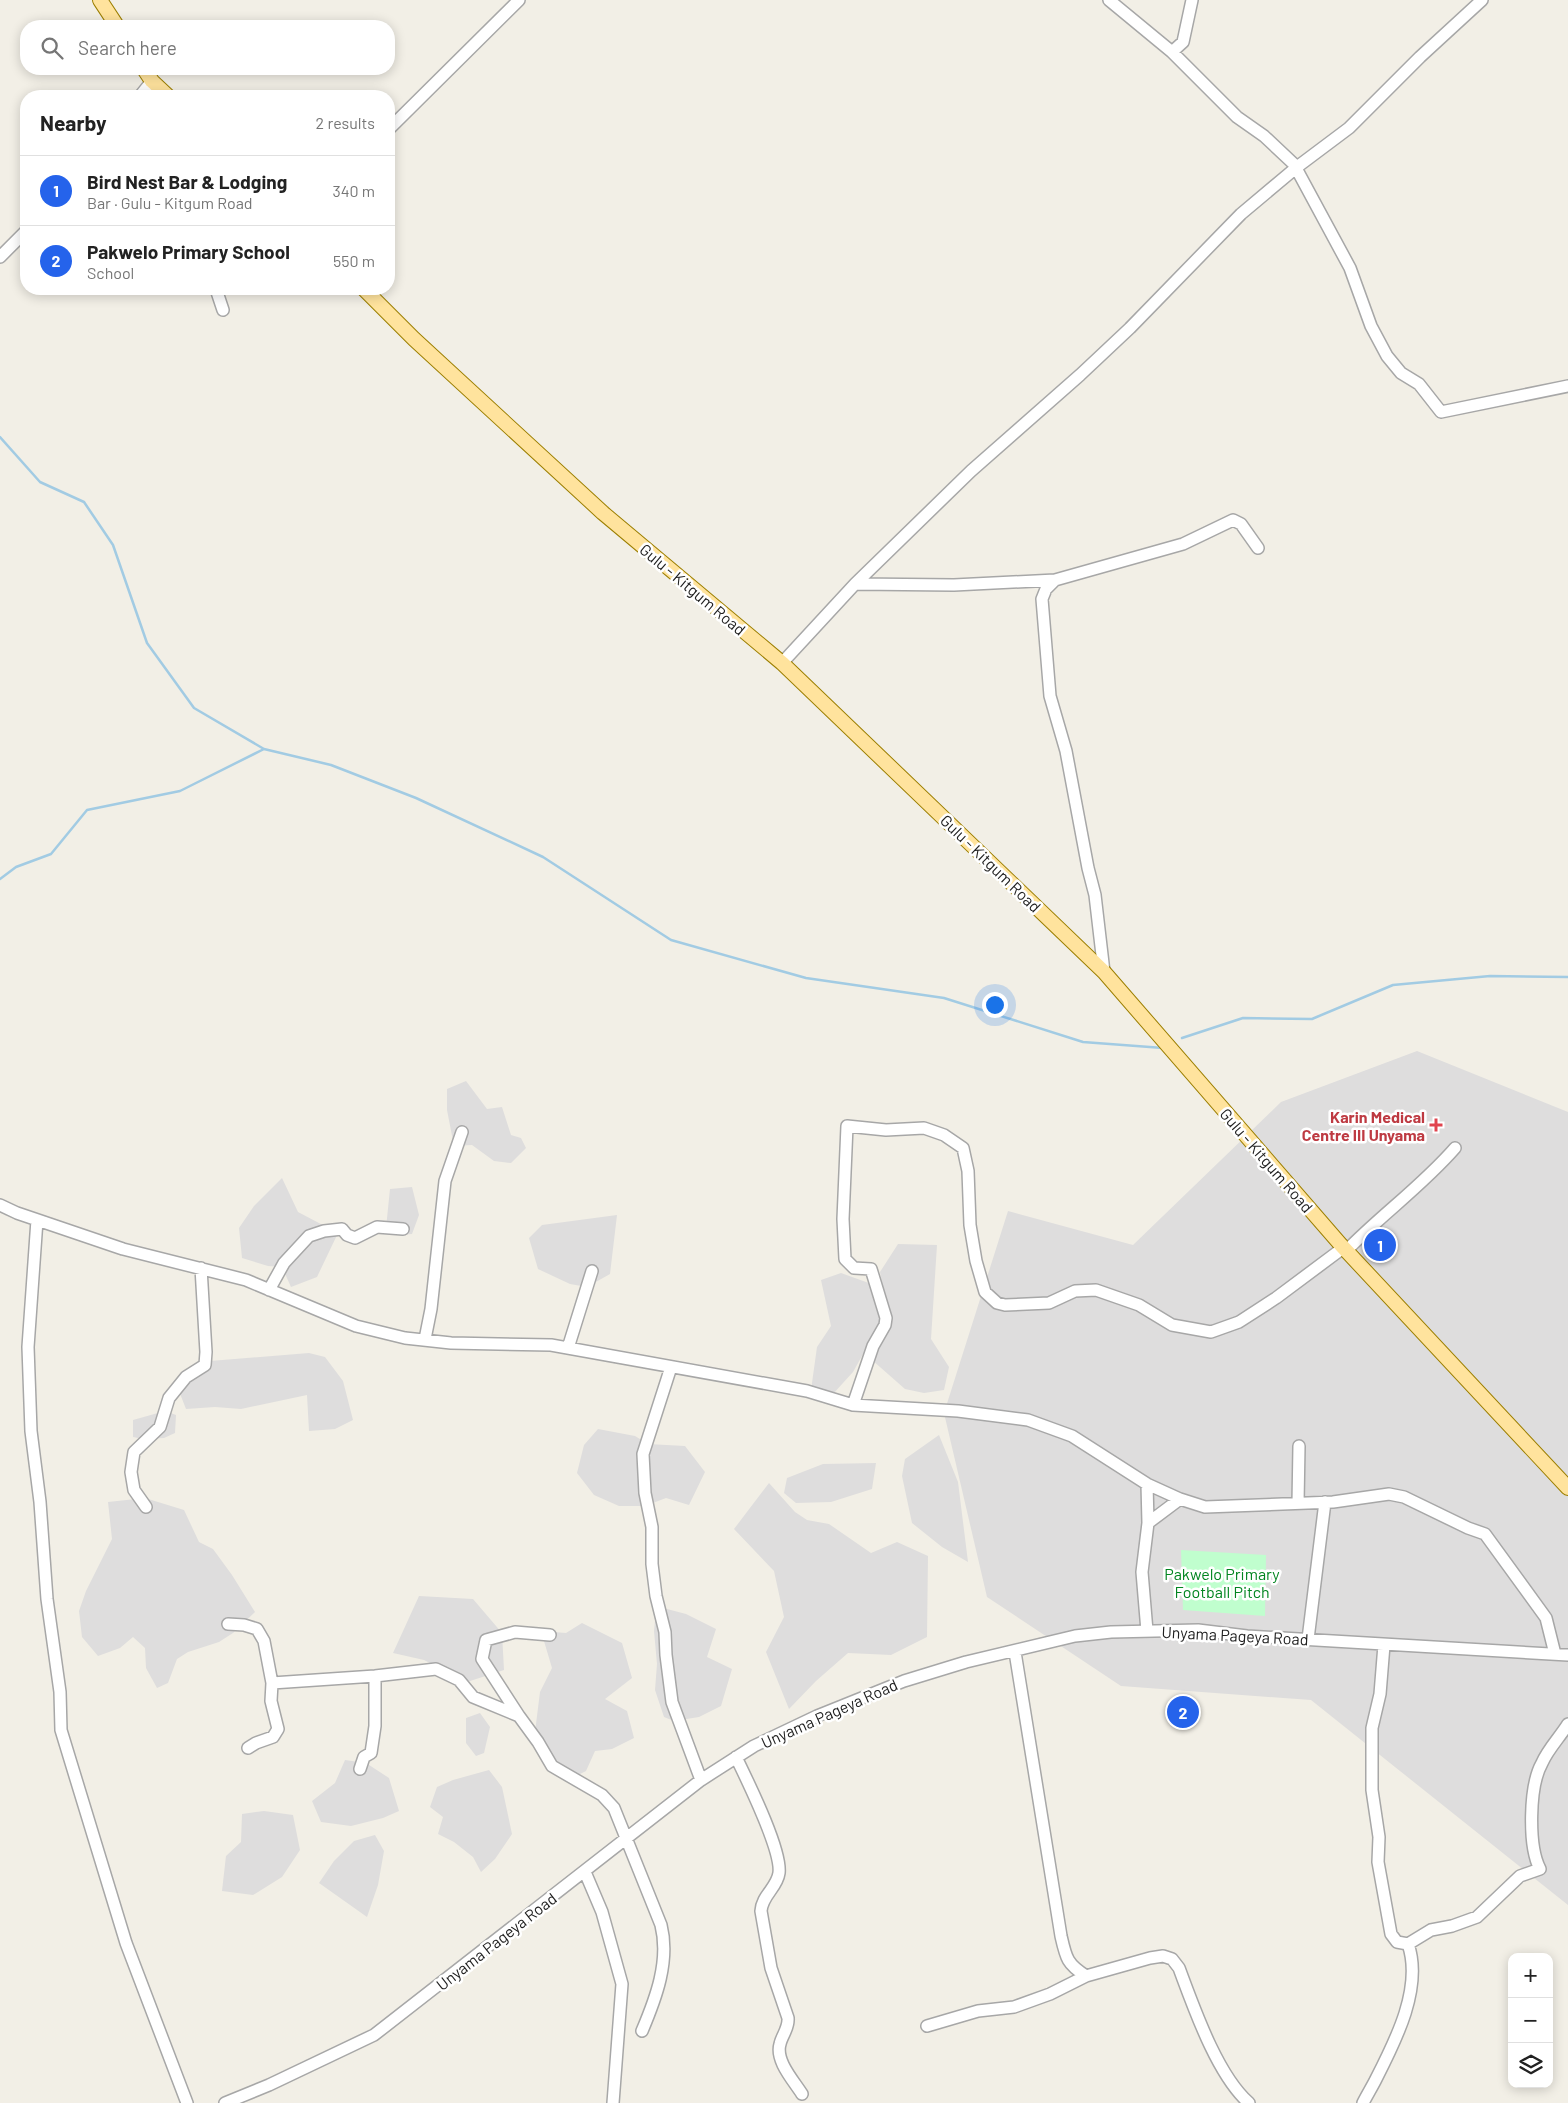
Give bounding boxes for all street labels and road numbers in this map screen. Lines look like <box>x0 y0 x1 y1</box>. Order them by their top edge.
street label: Gulu - Kitgum Road <box>636 539 750 639</box>
street label: Gulu - Kitgum Road <box>937 810 1045 916</box>
street label: Gulu - Kitgum Road <box>1217 1104 1317 1216</box>
street label: Unyama Pageya Road <box>1161 1622 1309 1648</box>
street label: Unyama Pageya Road <box>758 1674 900 1752</box>
street label: Unyama Pageya Road <box>432 1888 560 1994</box>

